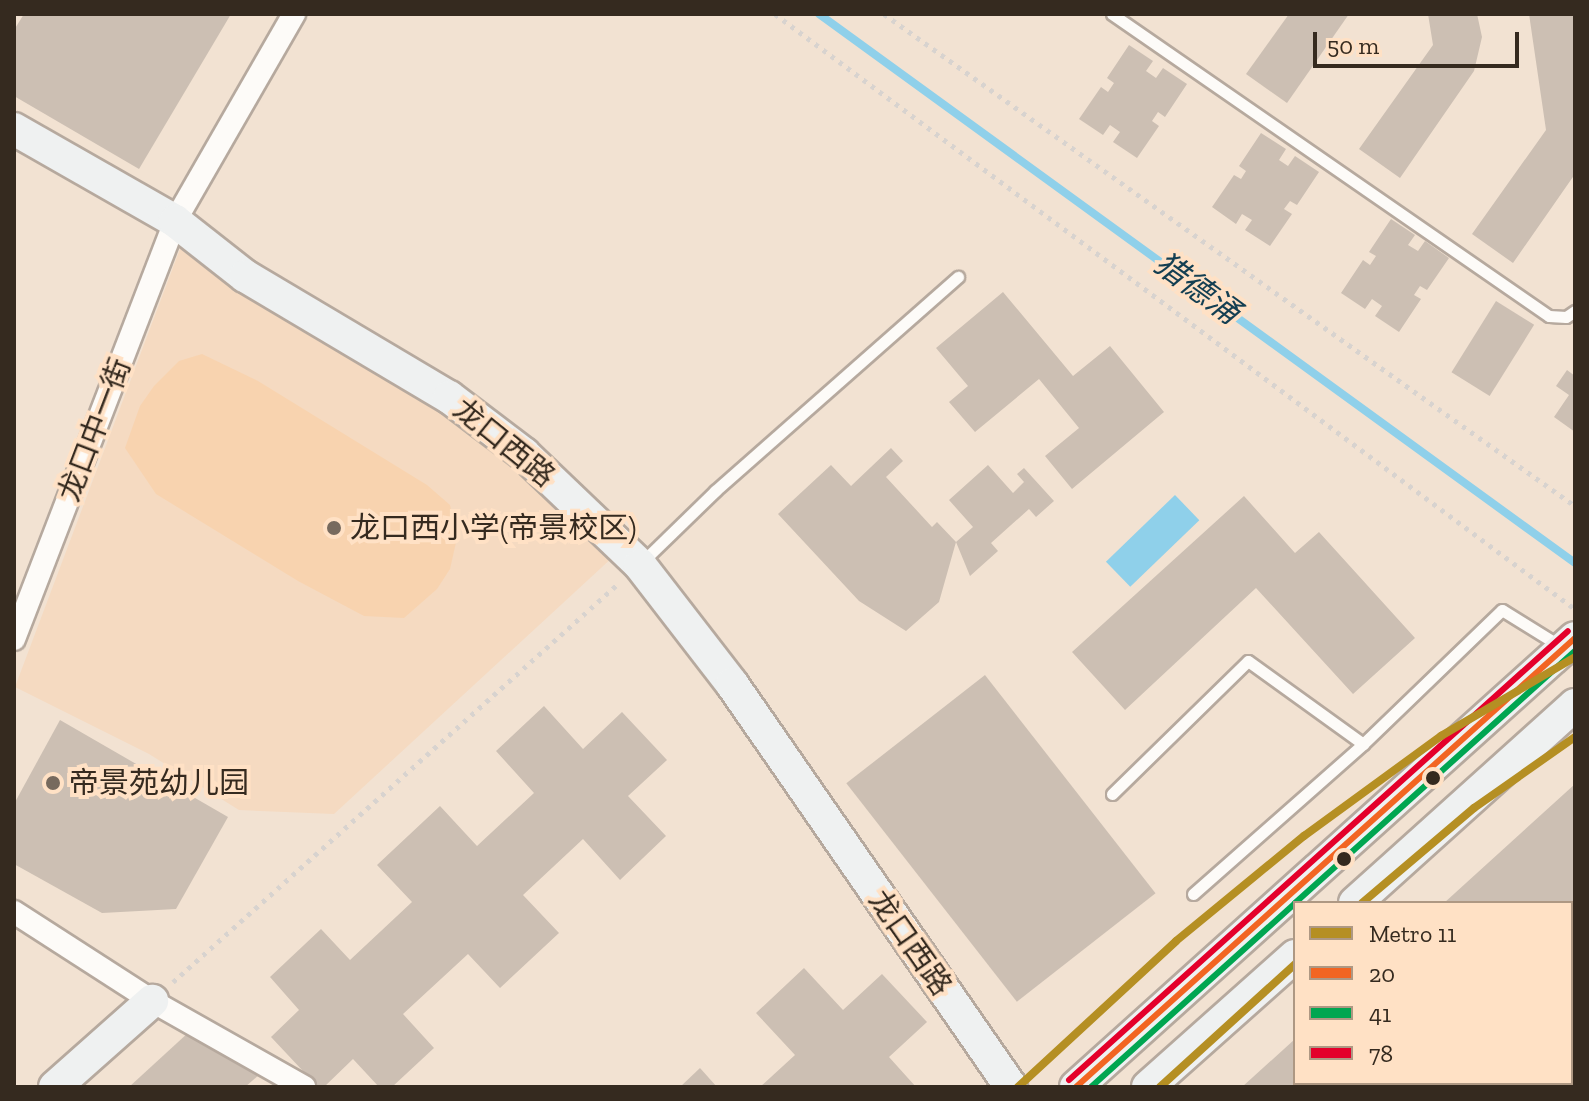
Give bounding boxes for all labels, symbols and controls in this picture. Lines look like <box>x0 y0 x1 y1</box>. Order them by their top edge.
scale bar <box>1317 16 1523 66</box>
text: 50 m <box>1327 31 1379 60</box>
water label: 猎德涌 <box>1147 244 1247 332</box>
street label: 龙口中一街 <box>51 354 139 506</box>
street label: 龙口西路 <box>446 391 562 495</box>
place label: 龙口西小学(帝景校区) <box>350 510 636 546</box>
marker: 龙口西小学(帝景校区) <box>325 519 343 537</box>
place label: 帝景苑幼儿园 <box>69 765 249 801</box>
unlabelled marker <box>1425 770 1441 786</box>
marker: 帝景苑幼儿园 <box>44 774 62 792</box>
unlabelled marker <box>1336 851 1352 867</box>
street label: 龙口西路 <box>861 884 959 1002</box>
legend <box>1293 901 1573 1085</box>
text: Metro 11 <box>1369 919 1456 948</box>
text: 20 <box>1369 959 1395 988</box>
text: 41 <box>1369 999 1391 1028</box>
text: 78 <box>1369 1039 1393 1068</box>

